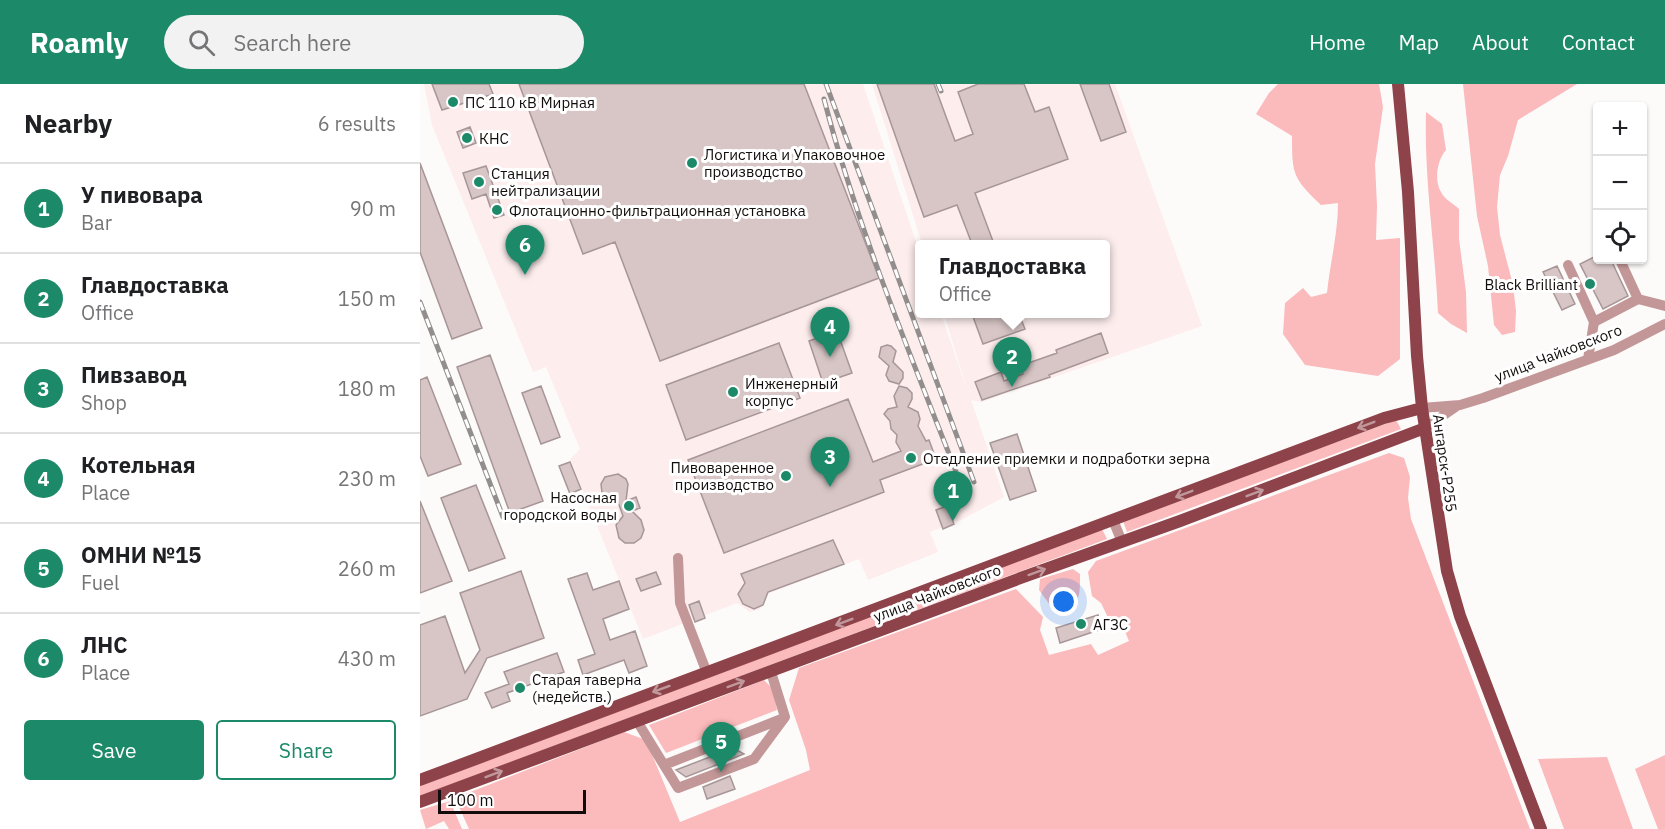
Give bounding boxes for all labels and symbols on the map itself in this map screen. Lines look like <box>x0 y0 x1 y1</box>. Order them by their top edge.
place label: ПС 110 кВ Мирная <box>465 93 595 112</box>
marker: ПС 110 кВ Мирная <box>446 95 460 109</box>
place label: КНС <box>479 129 509 148</box>
marker: КНС <box>460 131 474 145</box>
place label: Логистика и Упаковочное производство <box>704 145 885 181</box>
marker: Логистика и Упаковочное производство <box>685 156 699 170</box>
place label: Станция нейтрализации <box>491 164 600 200</box>
marker: Станция нейтрализации <box>472 175 486 189</box>
place label: Флотационно-фильтрационная установка <box>509 201 806 220</box>
marker: Флотационно-фильтрационная установка <box>490 203 504 217</box>
pin: 6 <box>506 226 544 275</box>
place label: Black Brilliant <box>1484 275 1578 294</box>
marker: Black Brilliant <box>1583 277 1597 291</box>
pin: 4 <box>810 308 850 357</box>
street label: улица Чайковского <box>1492 320 1624 386</box>
pin: 2 <box>992 338 1032 387</box>
place label: Инженерный корпус <box>745 374 838 410</box>
marker: Инженерный корпус <box>726 385 740 399</box>
street label: Ангарск-Р255 <box>1429 413 1461 513</box>
one-way arrow <box>1357 420 1376 431</box>
pin: 3 <box>810 438 850 487</box>
place label: Отедление приемки и подработки зерна <box>923 449 1210 468</box>
marker: Отедление приемки и подработки зерна <box>904 451 918 465</box>
place label: Пивоваренное производство <box>670 458 774 494</box>
marker: Пивоваренное производство <box>779 469 793 483</box>
pin: 1 <box>934 472 972 521</box>
one-way arrow <box>1245 487 1263 498</box>
place label: Насосная городской воды <box>503 488 617 524</box>
one-way arrow <box>1175 489 1193 500</box>
marker: Насосная городской воды <box>622 499 636 513</box>
street label: улица Чайковского <box>871 560 1003 626</box>
one-way arrow <box>1027 565 1046 576</box>
your location <box>1049 587 1078 616</box>
place label: АГЗС <box>1093 615 1128 634</box>
one-way arrow <box>835 617 854 628</box>
marker: АГЗС <box>1074 617 1088 631</box>
place label: Старая таверна (недейств.) <box>532 670 642 706</box>
one-way arrow <box>726 678 745 689</box>
marker: Старая таверна (недейств.) <box>513 681 527 695</box>
one-way arrow <box>652 685 671 696</box>
pin: 5 <box>702 722 740 772</box>
one-way arrow <box>485 768 503 779</box>
scale bar <box>438 787 586 814</box>

